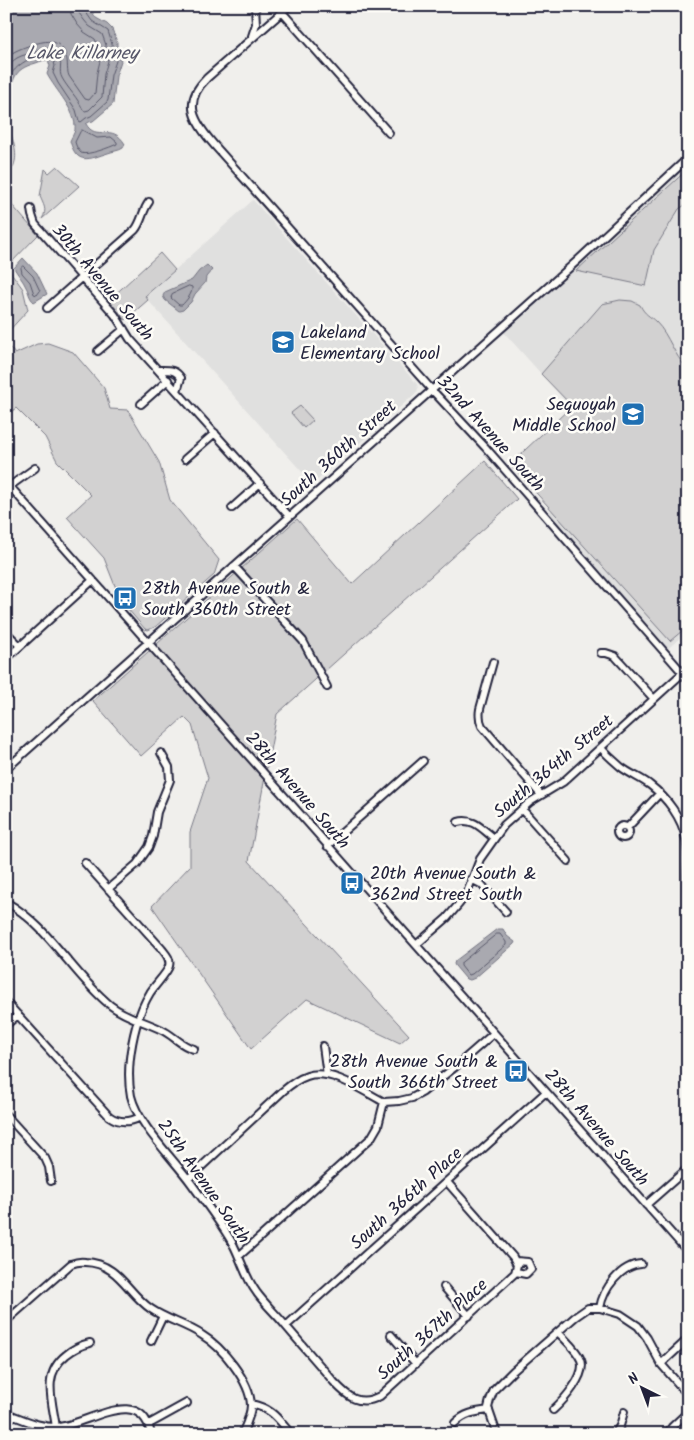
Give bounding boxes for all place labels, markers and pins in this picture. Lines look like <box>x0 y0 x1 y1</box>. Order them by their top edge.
place label: Lakeland Elementary School <box>300 319 441 369</box>
school or university icon: Lakeland Elementary School <box>270 329 296 355</box>
place label: Sequoyah Middle School <box>512 391 617 441</box>
school or university icon: Sequoyah Middle School <box>620 401 646 427</box>
place label: 28th Avenue South & South 360th Street <box>142 575 310 625</box>
bus stop icon: 28th Avenue South & South 360th Street <box>112 585 138 611</box>
place label: 20th Avenue South & 362nd Street South <box>370 860 536 910</box>
bus stop icon: 20th Avenue South & 362nd Street South <box>339 870 365 896</box>
place label: 28th Avenue South & South 366th Street <box>330 1048 499 1098</box>
bus stop icon: 28th Avenue South & South 366th Street <box>503 1058 529 1084</box>

